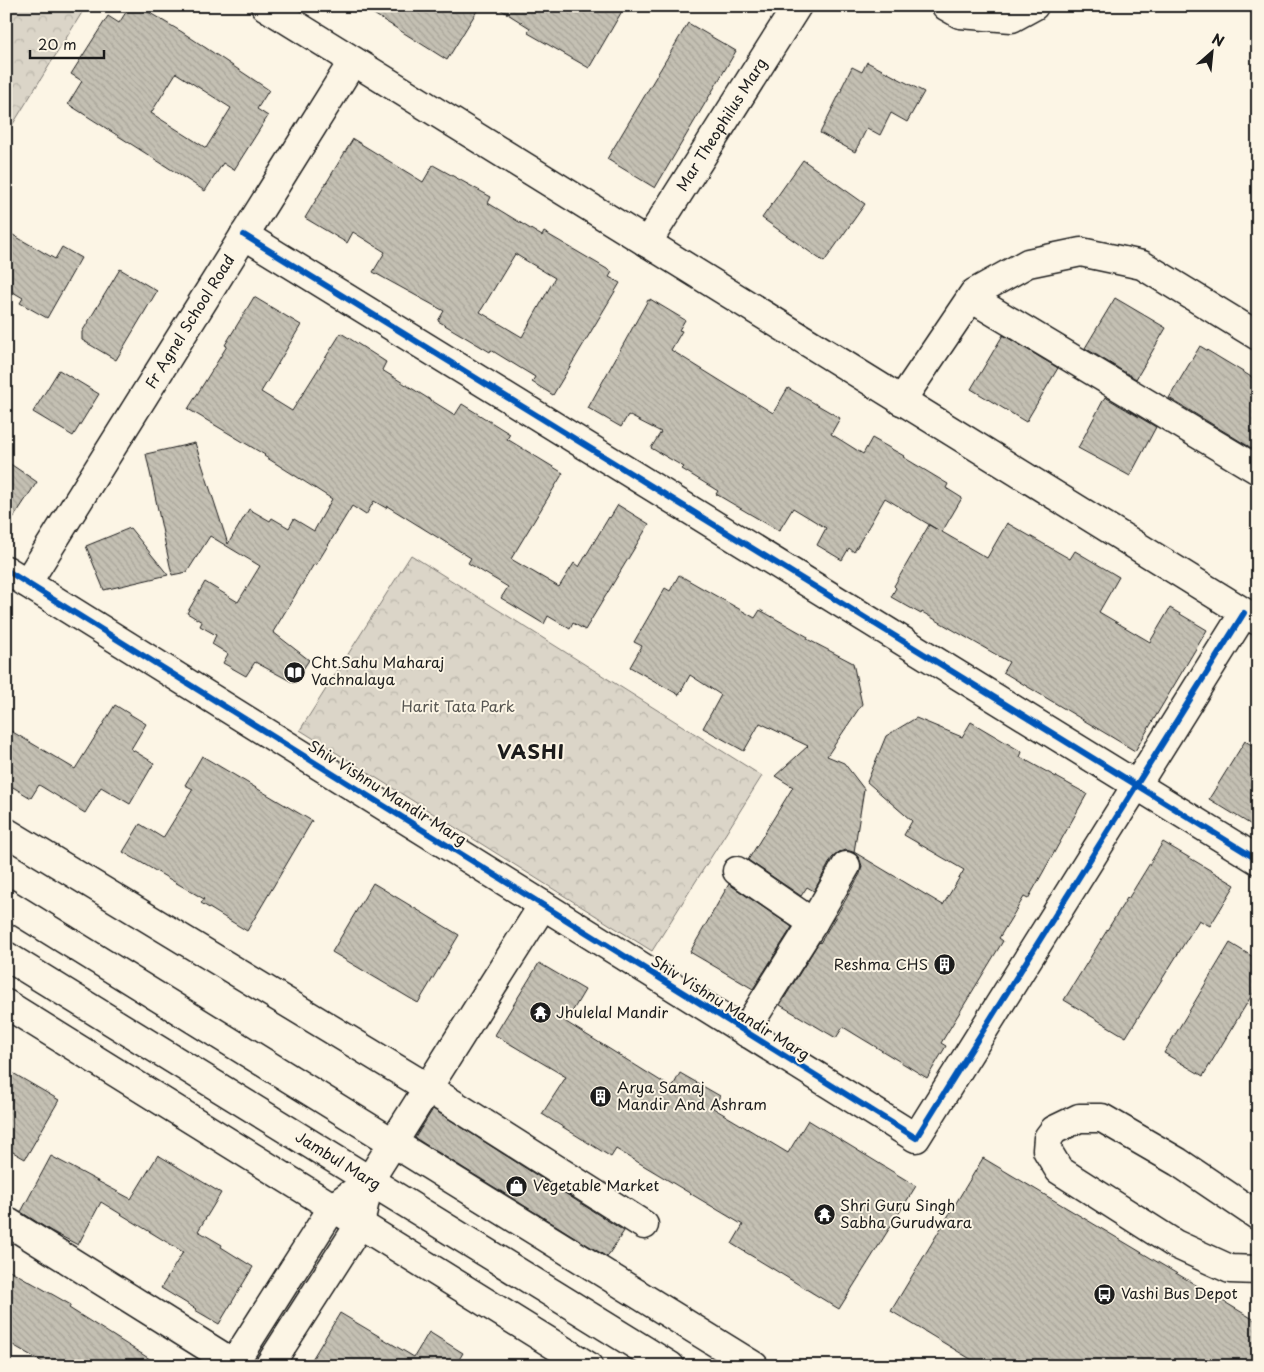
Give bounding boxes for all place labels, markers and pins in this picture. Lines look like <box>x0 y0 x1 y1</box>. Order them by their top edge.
place label: Cht.Sahu Maharaj Vachnalaya <box>311 650 444 690</box>
library icon: Cht.Sahu Maharaj Vachnalaya <box>283 660 307 684</box>
place label: Reshma CHS <box>834 952 928 975</box>
building icon: Reshma CHS <box>932 953 956 977</box>
place label: Jhulelal Mandir <box>556 1000 668 1023</box>
temple icon: Jhulelal Mandir <box>528 1001 552 1025</box>
place label: Arya Samaj Mandir And Ashram <box>617 1075 767 1115</box>
building icon: Arya Samaj Mandir And Ashram <box>589 1085 613 1109</box>
place label: Vegetable Market <box>533 1173 659 1196</box>
shop icon: Vegetable Market <box>505 1174 529 1198</box>
place label: Shri Guru Singh Sabha Gurudwara <box>840 1193 972 1233</box>
temple icon: Shri Guru Singh Sabha Gurudwara <box>812 1203 836 1227</box>
place label: Vashi Bus Depot <box>1121 1281 1238 1304</box>
bus stop icon: Vashi Bus Depot <box>1093 1282 1117 1306</box>

